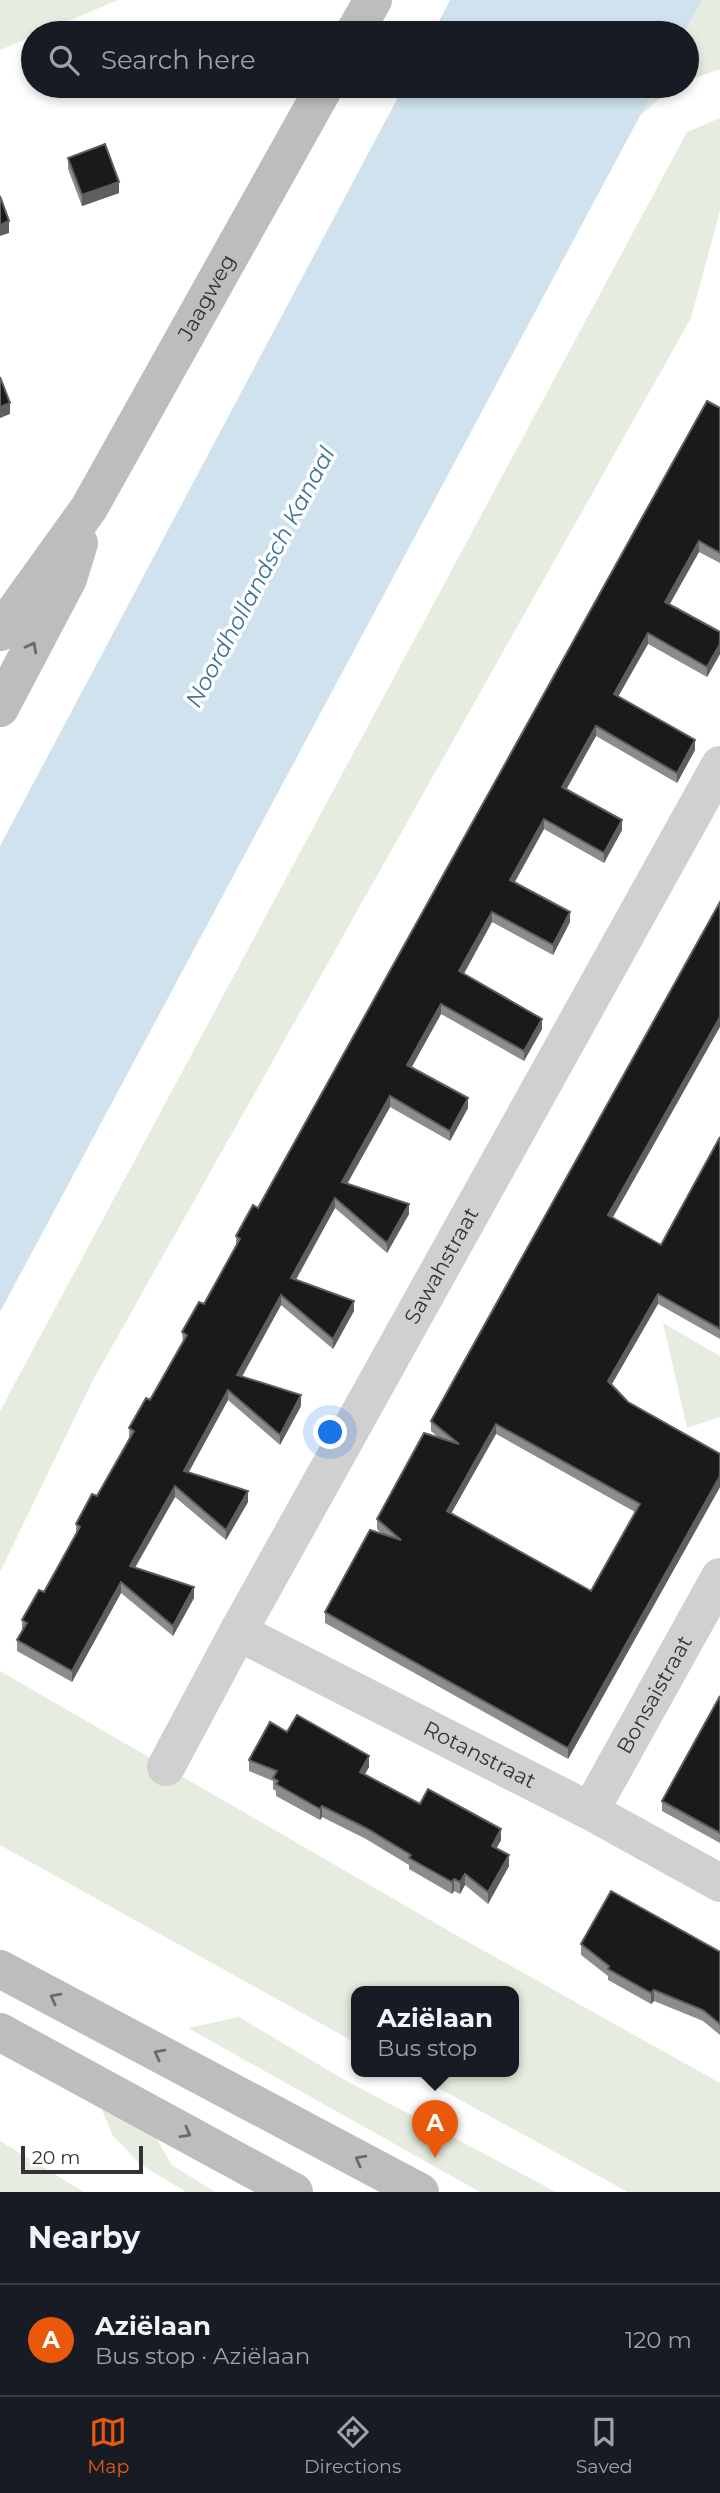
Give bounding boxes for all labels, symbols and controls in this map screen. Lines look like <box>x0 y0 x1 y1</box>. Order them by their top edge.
search box <box>21 21 699 98</box>
icon: search <box>45 41 83 79</box>
text: Search here <box>101 44 256 76</box>
street label: Jaagweg <box>172 250 240 345</box>
water label: Noordhollandsch Kanaal <box>179 441 341 712</box>
one-way arrow <box>24 642 37 655</box>
street label: Sawahstraat <box>399 1203 484 1328</box>
your location <box>313 1415 347 1449</box>
street label: Bonsaistraat <box>611 1631 697 1758</box>
street label: Rotanstraat <box>419 1715 540 1793</box>
popup <box>351 1986 519 2077</box>
one-way arrow <box>50 1993 62 2007</box>
text: Aziëlaan <box>377 2002 493 2034</box>
text: Bus stop <box>377 2034 477 2062</box>
one-way arrow <box>154 2049 166 2062</box>
pin: A <box>412 2100 458 2158</box>
one-way arrow <box>179 2125 191 2138</box>
scale bar <box>21 2143 144 2175</box>
text: 20 m <box>32 2146 80 2169</box>
one-way arrow <box>355 2155 367 2168</box>
text: Nearby <box>28 2219 140 2256</box>
text: Aziëlaan <box>95 2310 211 2342</box>
text: A <box>42 2326 60 2354</box>
text: 120 m <box>625 2326 692 2354</box>
text: Bus stop · Aziëlaan <box>95 2342 310 2370</box>
tab: Map <box>87 2413 129 2478</box>
tab: Directions <box>304 2413 401 2478</box>
tab: Saved <box>576 2413 633 2478</box>

